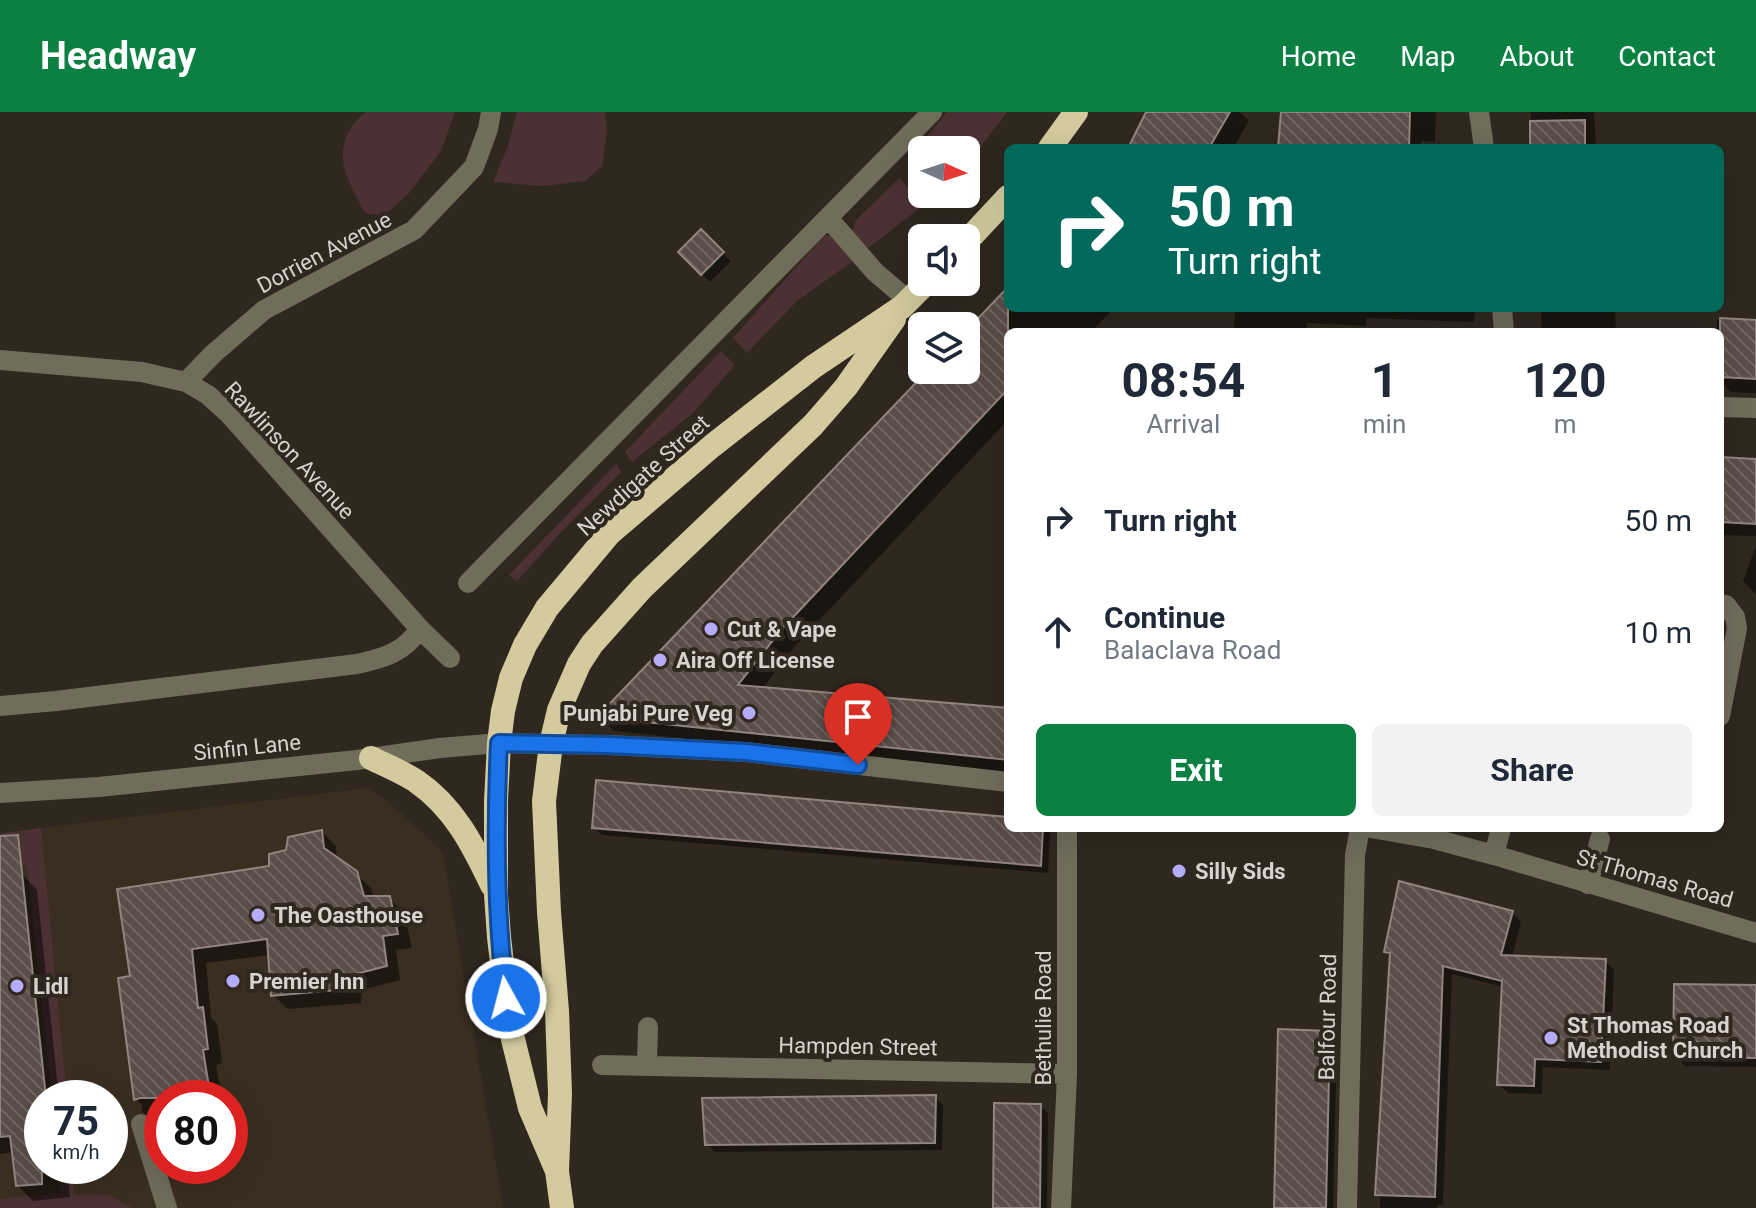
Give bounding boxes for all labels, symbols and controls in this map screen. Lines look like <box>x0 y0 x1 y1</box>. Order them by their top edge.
text: Headway <box>40 34 196 78</box>
text: Home <box>1281 40 1356 73</box>
text: Map <box>1400 40 1456 73</box>
text: About <box>1500 40 1574 73</box>
text: Contact <box>1618 40 1716 73</box>
north arrow <box>908 136 980 208</box>
map controls <box>908 136 980 384</box>
text: 50 m <box>1168 174 1295 240</box>
icon: right <box>1036 176 1140 280</box>
street label: Dorrien Avenue <box>253 207 396 298</box>
button: sound <box>908 224 980 296</box>
text: Turn right <box>1168 241 1321 283</box>
button: layers <box>908 312 980 384</box>
text: 08:54 <box>1122 352 1245 409</box>
text: 1 <box>1371 352 1398 409</box>
text: 120 <box>1524 352 1606 409</box>
street label: Rawlinson Avenue <box>220 377 360 524</box>
text: Arrival <box>1147 409 1220 439</box>
text: min <box>1363 409 1406 439</box>
text: m <box>1554 409 1577 439</box>
street label: Newdigate Street <box>572 410 714 541</box>
icon: right <box>1036 498 1080 542</box>
text: Turn right <box>1104 503 1237 538</box>
text: 50 m <box>1625 503 1692 538</box>
text: Continue <box>1104 600 1225 635</box>
icon: ahead <box>1036 610 1080 654</box>
text: 10 m <box>1625 615 1692 650</box>
place label: Cut & Vape <box>727 617 837 642</box>
marker: Cut & Vape <box>702 620 720 638</box>
text: Balaclava Road <box>1104 635 1281 665</box>
place label: Aira Off License <box>676 648 835 673</box>
marker: Aira Off License <box>651 651 669 669</box>
pin <box>824 683 892 765</box>
icon: arrive <box>836 695 880 739</box>
place label: Punjabi Pure Veg <box>563 701 733 726</box>
marker: Punjabi Pure Veg <box>740 704 758 722</box>
button: Exit <box>1036 724 1356 816</box>
button: Share <box>1372 724 1692 816</box>
street label: Sinfin Lane <box>192 729 302 766</box>
street label: St Thomas Road <box>1574 844 1736 913</box>
place label: Silly Sids <box>1195 859 1286 884</box>
marker: Silly Sids <box>1170 862 1188 880</box>
place label: The Oasthouse <box>274 903 423 928</box>
marker: The Oasthouse <box>249 906 267 924</box>
street label: Bethulie Road <box>1031 950 1056 1086</box>
street label: Balfour Road <box>1314 953 1341 1081</box>
position arrow <box>464 956 548 1040</box>
place label: Premier Inn <box>249 969 364 994</box>
marker: Premier Inn <box>224 972 242 990</box>
place label: Lidl <box>33 974 69 999</box>
marker: Lidl <box>8 977 26 995</box>
place label: St Thomas Road Methodist Church <box>1567 1013 1743 1063</box>
marker: St Thomas Road Methodist Church <box>1542 1029 1560 1047</box>
street label: Hampden Street <box>778 1033 938 1060</box>
speed limit sign: 80 <box>144 1080 248 1184</box>
text: 75 <box>53 1098 99 1145</box>
text: km/h <box>53 1140 99 1164</box>

